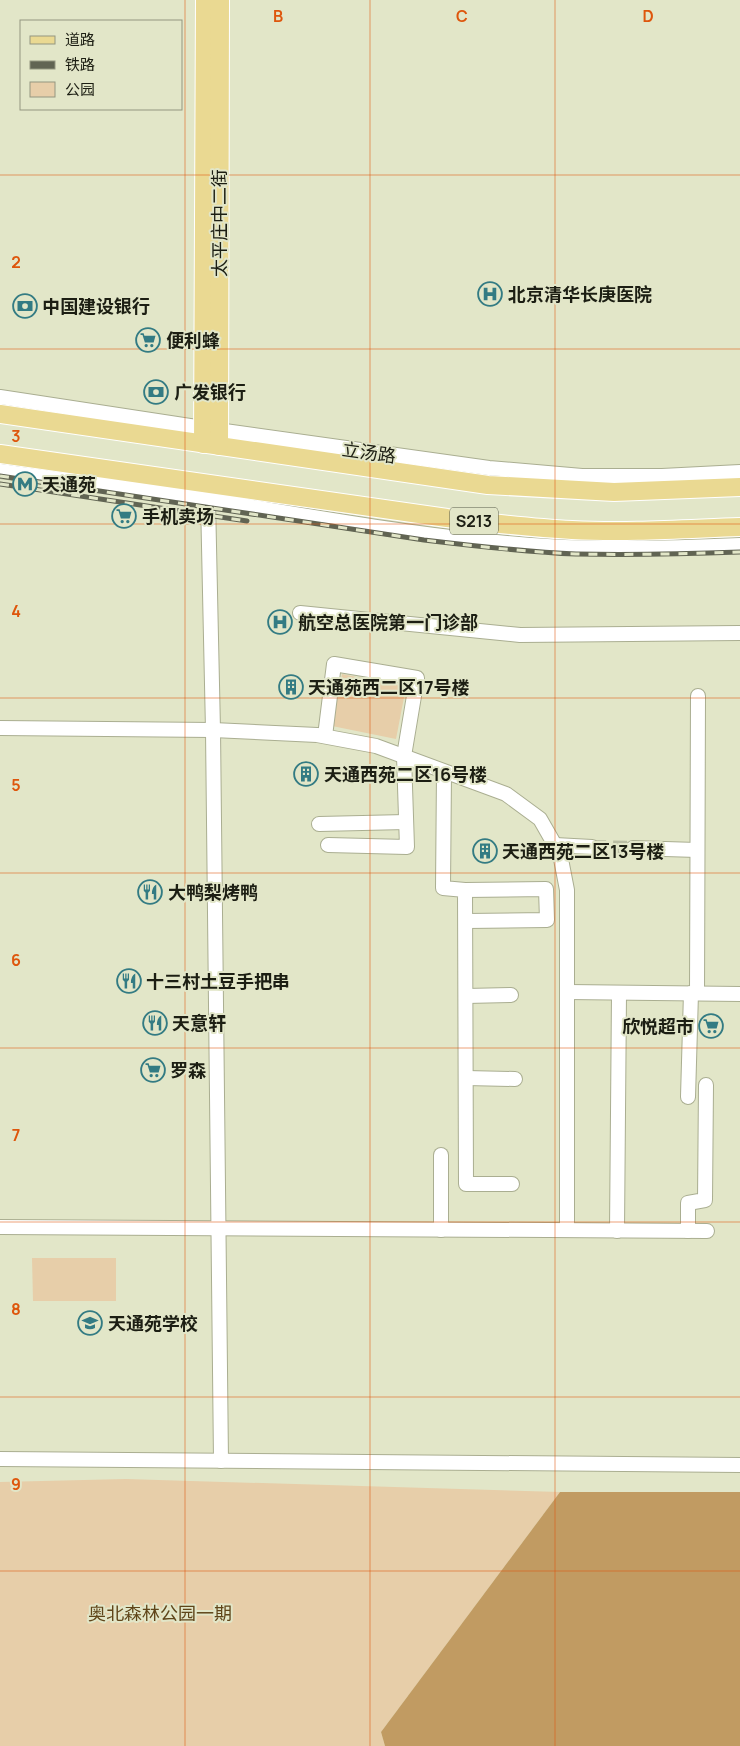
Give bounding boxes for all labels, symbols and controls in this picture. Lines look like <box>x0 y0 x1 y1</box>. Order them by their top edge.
text: B <box>273 5 283 27</box>
text: C <box>456 5 468 27</box>
text: D <box>642 5 654 27</box>
legend <box>20 20 182 110</box>
text: 道路 <box>65 29 95 50</box>
text: 铁路 <box>65 54 95 75</box>
text: 公园 <box>65 79 95 100</box>
street label: 太平庄中二街 <box>207 169 231 277</box>
text: 2 <box>11 251 21 273</box>
hospital icon: 北京清华长庚医院 <box>477 281 503 307</box>
place label: 北京清华长庚医院 <box>508 282 652 306</box>
bank icon: 中国建设银行 <box>12 293 38 319</box>
place label: 中国建设银行 <box>42 294 150 318</box>
supermarket icon: 便利蜂 <box>135 327 161 353</box>
place label: 便利蜂 <box>166 328 220 352</box>
bank icon: 广发银行 <box>143 379 169 405</box>
place label: 广发银行 <box>174 380 246 404</box>
text: 3 <box>11 425 21 447</box>
street label: 立汤路 <box>341 436 397 468</box>
metro station icon: 天通苑 <box>12 471 38 497</box>
place label: 天通苑 <box>42 472 96 496</box>
supermarket icon: 手机卖场 <box>111 503 137 529</box>
place label: 手机卖场 <box>142 504 214 528</box>
road number: S213 <box>450 508 498 534</box>
text: 4 <box>11 600 21 622</box>
hospital icon: 航空总医院第一门诊部 <box>267 609 293 635</box>
place label: 航空总医院第一门诊部 <box>298 610 478 634</box>
building icon: 天通苑西二区17号楼 <box>278 674 304 700</box>
place label: 天通苑西二区17号楼 <box>308 675 470 699</box>
building icon: 天通西苑二区16号楼 <box>293 761 319 787</box>
place label: 天通西苑二区16号楼 <box>324 762 487 786</box>
text: 5 <box>11 774 21 796</box>
building icon: 天通西苑二区13号楼 <box>472 838 498 864</box>
place label: 天通西苑二区13号楼 <box>502 839 664 863</box>
restaurant icon: 大鸭梨烤鸭 <box>137 879 163 905</box>
place label: 大鸭梨烤鸭 <box>168 880 258 904</box>
text: 6 <box>11 949 21 971</box>
restaurant icon: 十三村土豆手把串 <box>116 968 142 994</box>
place label: 十三村土豆手把串 <box>146 969 290 993</box>
restaurant icon: 天意轩 <box>142 1010 168 1036</box>
place label: 天意轩 <box>172 1011 226 1035</box>
supermarket icon: 欣悦超市 <box>698 1013 724 1039</box>
place label: 欣悦超市 <box>622 1014 694 1038</box>
supermarket icon: 罗森 <box>140 1057 166 1083</box>
place label: 罗森 <box>170 1058 206 1082</box>
text: 7 <box>12 1124 20 1146</box>
text: 8 <box>11 1298 21 1320</box>
school or university icon: 天通苑学校 <box>77 1310 103 1336</box>
place label: 天通苑学校 <box>108 1311 198 1335</box>
text: 9 <box>11 1473 21 1495</box>
park label: 奥北森林公园一期 <box>88 1601 232 1625</box>

